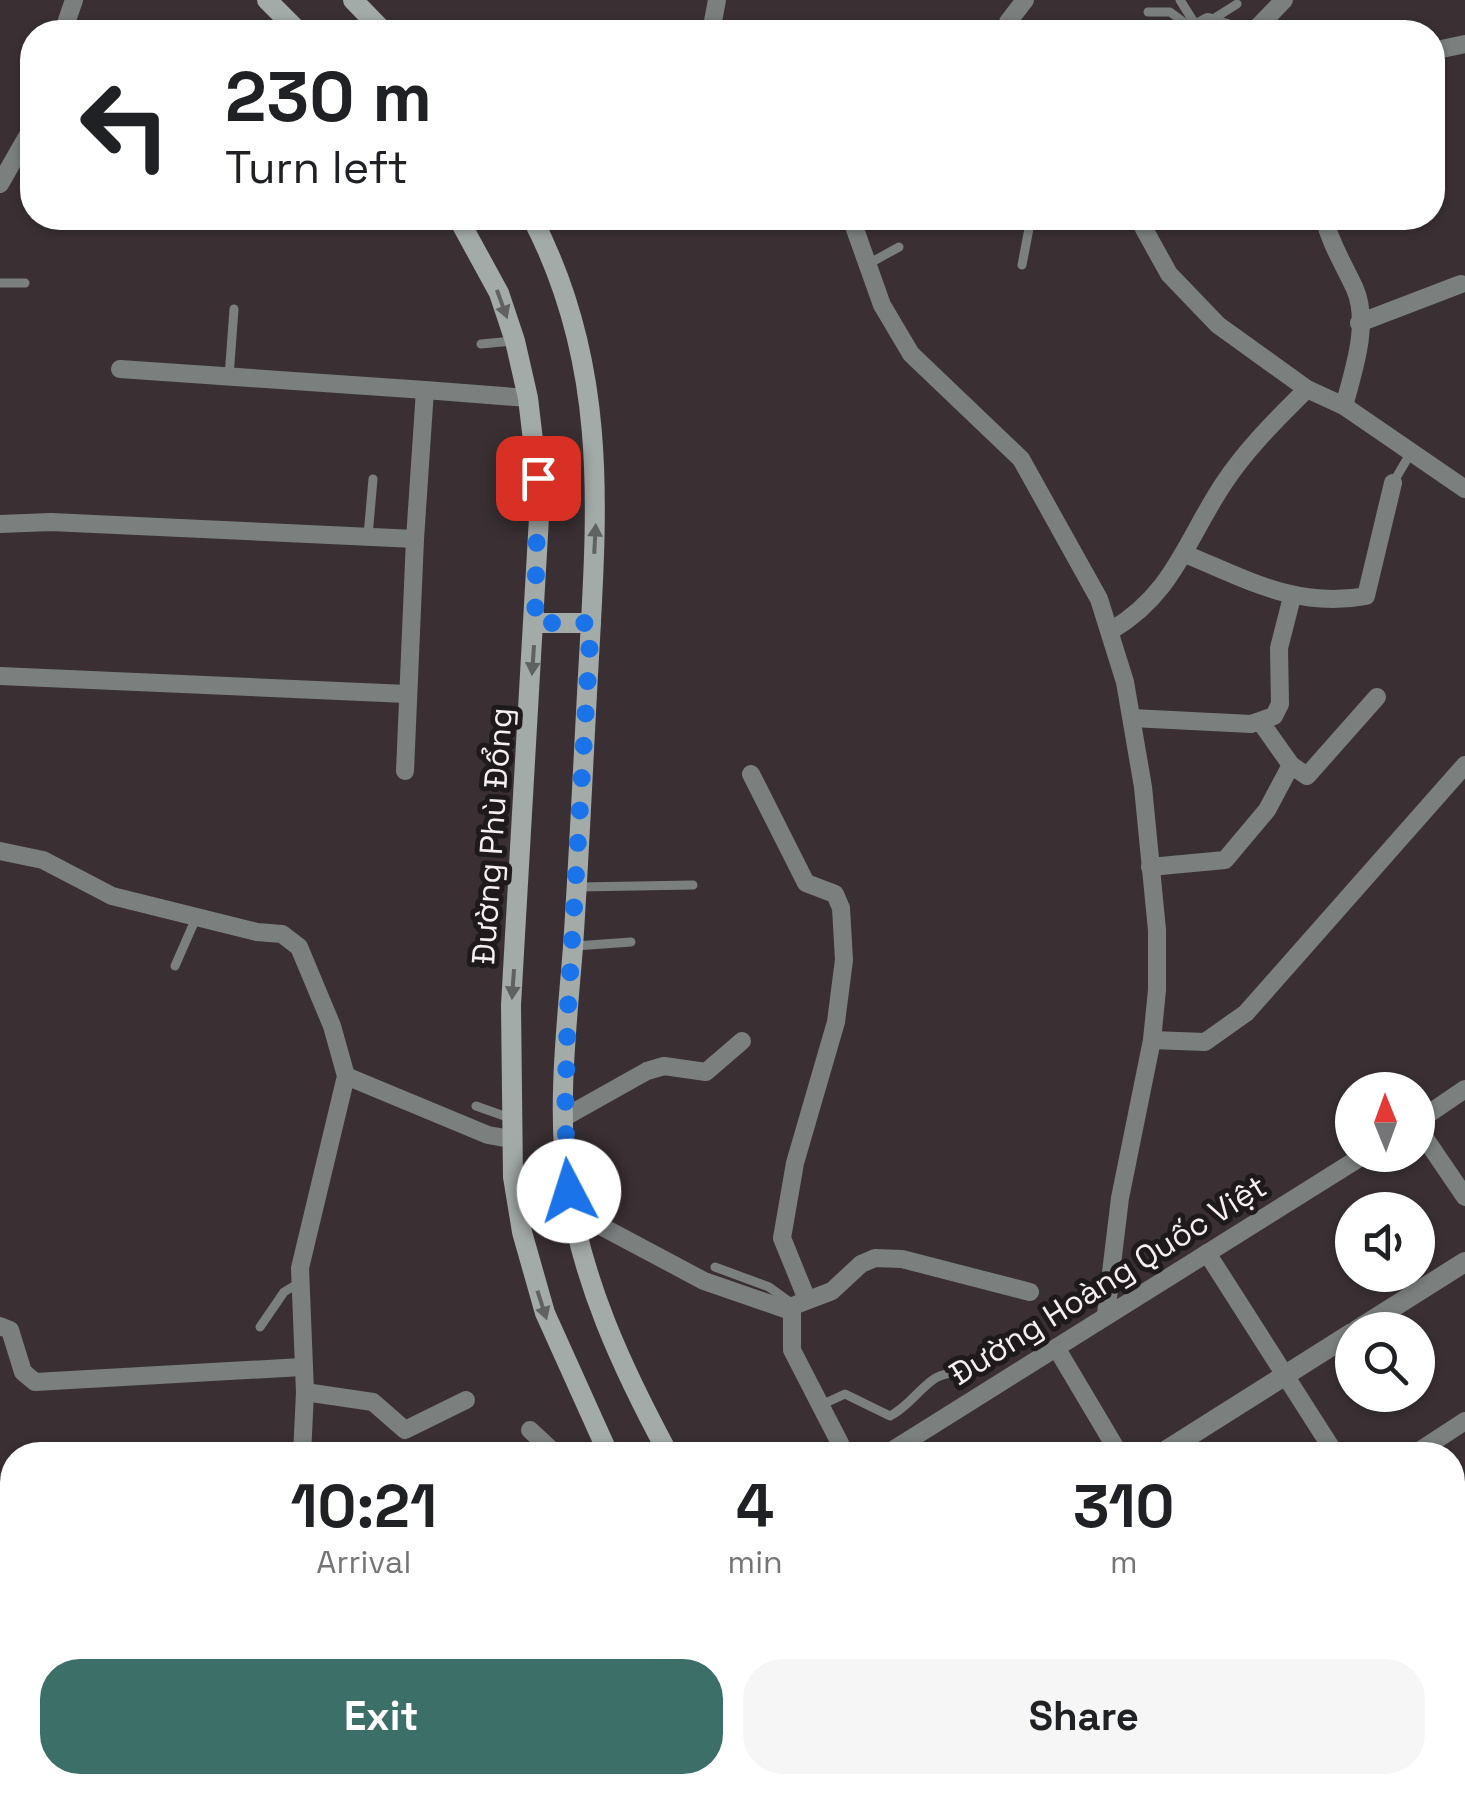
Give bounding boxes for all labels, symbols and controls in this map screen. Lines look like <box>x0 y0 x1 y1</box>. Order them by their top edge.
text: 230 m <box>225 52 432 141</box>
icon: left <box>60 60 190 190</box>
text: Turn left <box>225 139 408 196</box>
one-way arrow <box>495 290 510 320</box>
pin <box>496 436 581 521</box>
icon: arrive <box>511 451 566 506</box>
one-way arrow <box>587 522 603 554</box>
one-way arrow <box>524 644 540 676</box>
street label: Đường Phù Đổng <box>463 706 521 966</box>
one-way arrow <box>504 969 520 1001</box>
north arrow <box>1335 1072 1435 1172</box>
map controls <box>1335 1072 1435 1412</box>
position arrow <box>517 1139 621 1243</box>
street label: Đường Hoàng Quốc Việt <box>942 1166 1274 1394</box>
button: sound <box>1335 1192 1435 1292</box>
one-way arrow <box>536 1291 551 1321</box>
button: search <box>1335 1312 1435 1412</box>
text: 10:21 <box>290 1468 437 1545</box>
text: 4 <box>736 1468 774 1545</box>
text: 310 <box>1073 1468 1174 1545</box>
text: Arrival <box>316 1542 411 1582</box>
text: min <box>728 1542 783 1582</box>
text: m <box>1110 1542 1138 1582</box>
button: Exit <box>40 1659 723 1774</box>
button: Share <box>743 1659 1425 1774</box>

